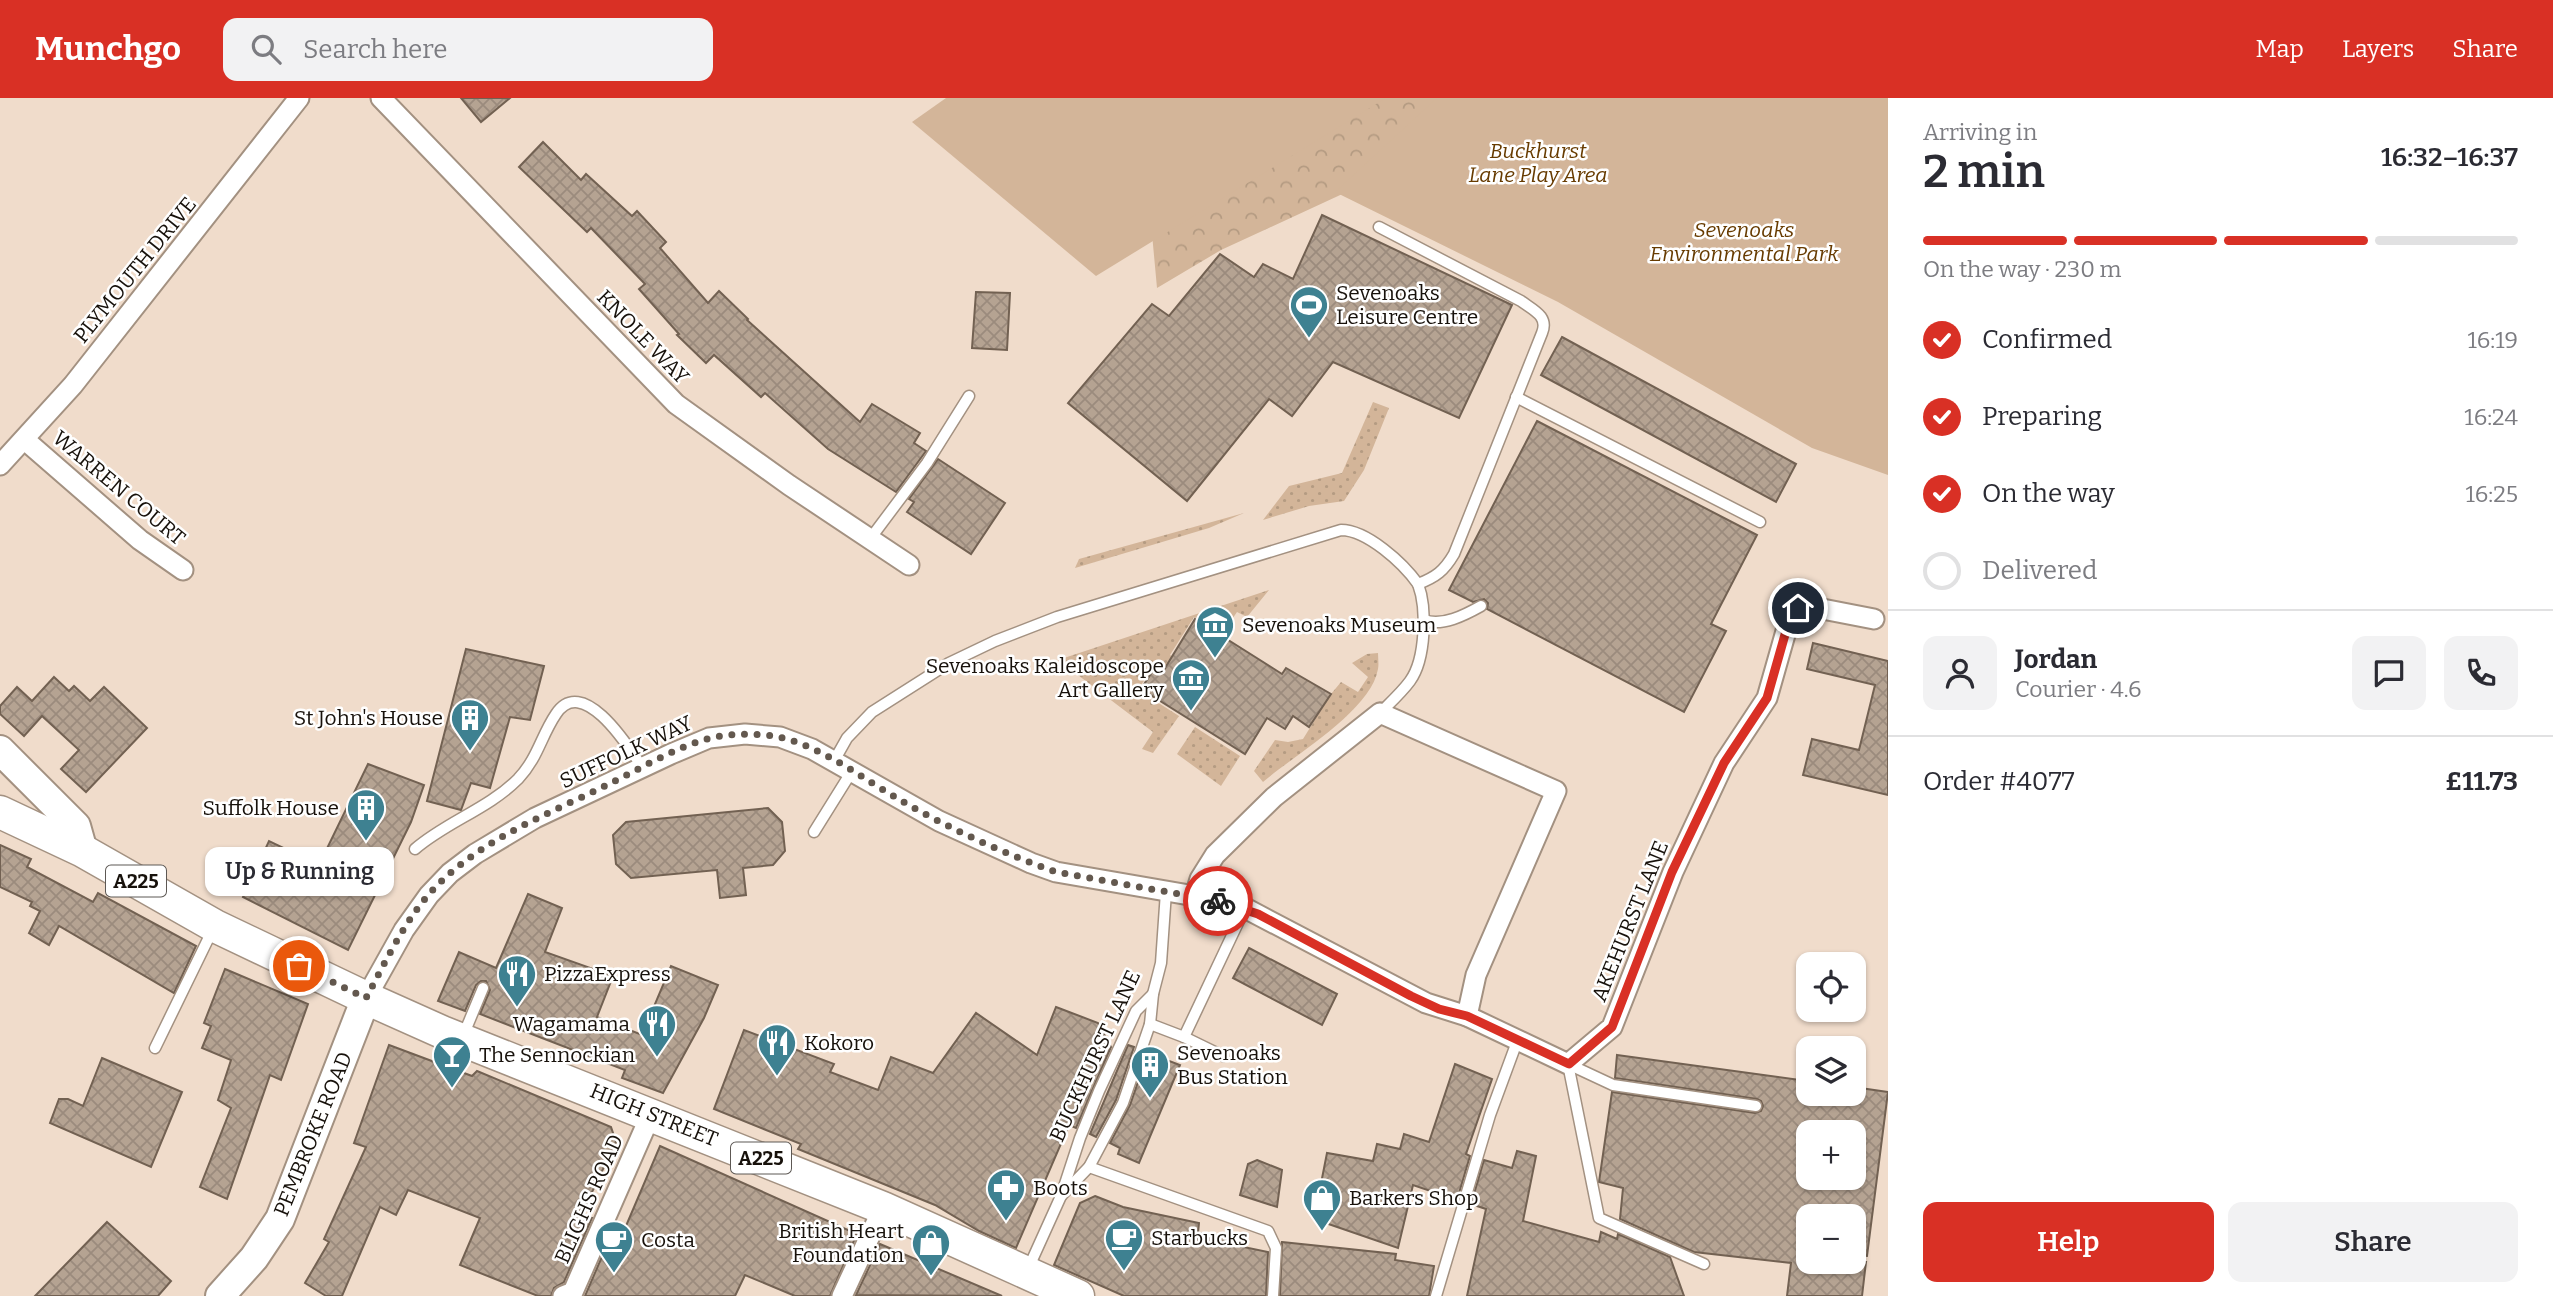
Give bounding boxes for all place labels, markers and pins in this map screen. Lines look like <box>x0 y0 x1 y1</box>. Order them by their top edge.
place label: Sevenoaks Leisure Centre <box>1336 280 1478 330</box>
sports icon: Sevenoaks Leisure Centre <box>1288 284 1330 339</box>
pin <box>1768 578 1828 638</box>
museum icon: Sevenoaks Museum <box>1194 604 1236 659</box>
place label: Sevenoaks Museum <box>1242 612 1436 638</box>
place label: Sevenoaks Kaleidoscope Art Gallery <box>926 653 1165 703</box>
museum icon: Sevenoaks Kaleidoscope Art Gallery <box>1170 657 1212 712</box>
building icon: St John's House <box>449 697 491 752</box>
place label: St John's House <box>294 705 443 731</box>
building icon: Suffolk House <box>345 787 387 842</box>
place label: Suffolk House <box>202 795 339 821</box>
callout: Up & Running <box>204 847 394 896</box>
pin <box>269 936 329 996</box>
restaurant icon: PizzaExpress <box>496 953 538 1008</box>
place label: PizzaExpress <box>544 961 671 987</box>
restaurant icon: Wagamama <box>636 1003 678 1058</box>
place label: Wagamama <box>513 1011 631 1037</box>
restaurant icon: Kokoro <box>756 1022 798 1077</box>
place label: Kokoro <box>804 1030 874 1056</box>
bar icon: The Sennockian <box>431 1034 473 1089</box>
place label: Sevenoaks Bus Station <box>1177 1040 1288 1090</box>
place label: The Sennockian <box>479 1042 635 1068</box>
building icon: Sevenoaks Bus Station <box>1129 1044 1171 1099</box>
pharmacy icon: Boots <box>985 1167 1027 1222</box>
place label: Boots <box>1033 1175 1088 1201</box>
shop icon: Barkers Shop <box>1301 1177 1343 1232</box>
place label: Barkers Shop <box>1349 1185 1479 1211</box>
cafe icon: Starbucks <box>1103 1217 1145 1272</box>
place label: British Heart Foundation <box>778 1218 904 1268</box>
cafe icon: Costa <box>593 1219 635 1274</box>
shop icon: British Heart Foundation <box>910 1222 952 1277</box>
place label: Starbucks <box>1151 1225 1248 1251</box>
place label: Costa <box>641 1227 695 1253</box>

